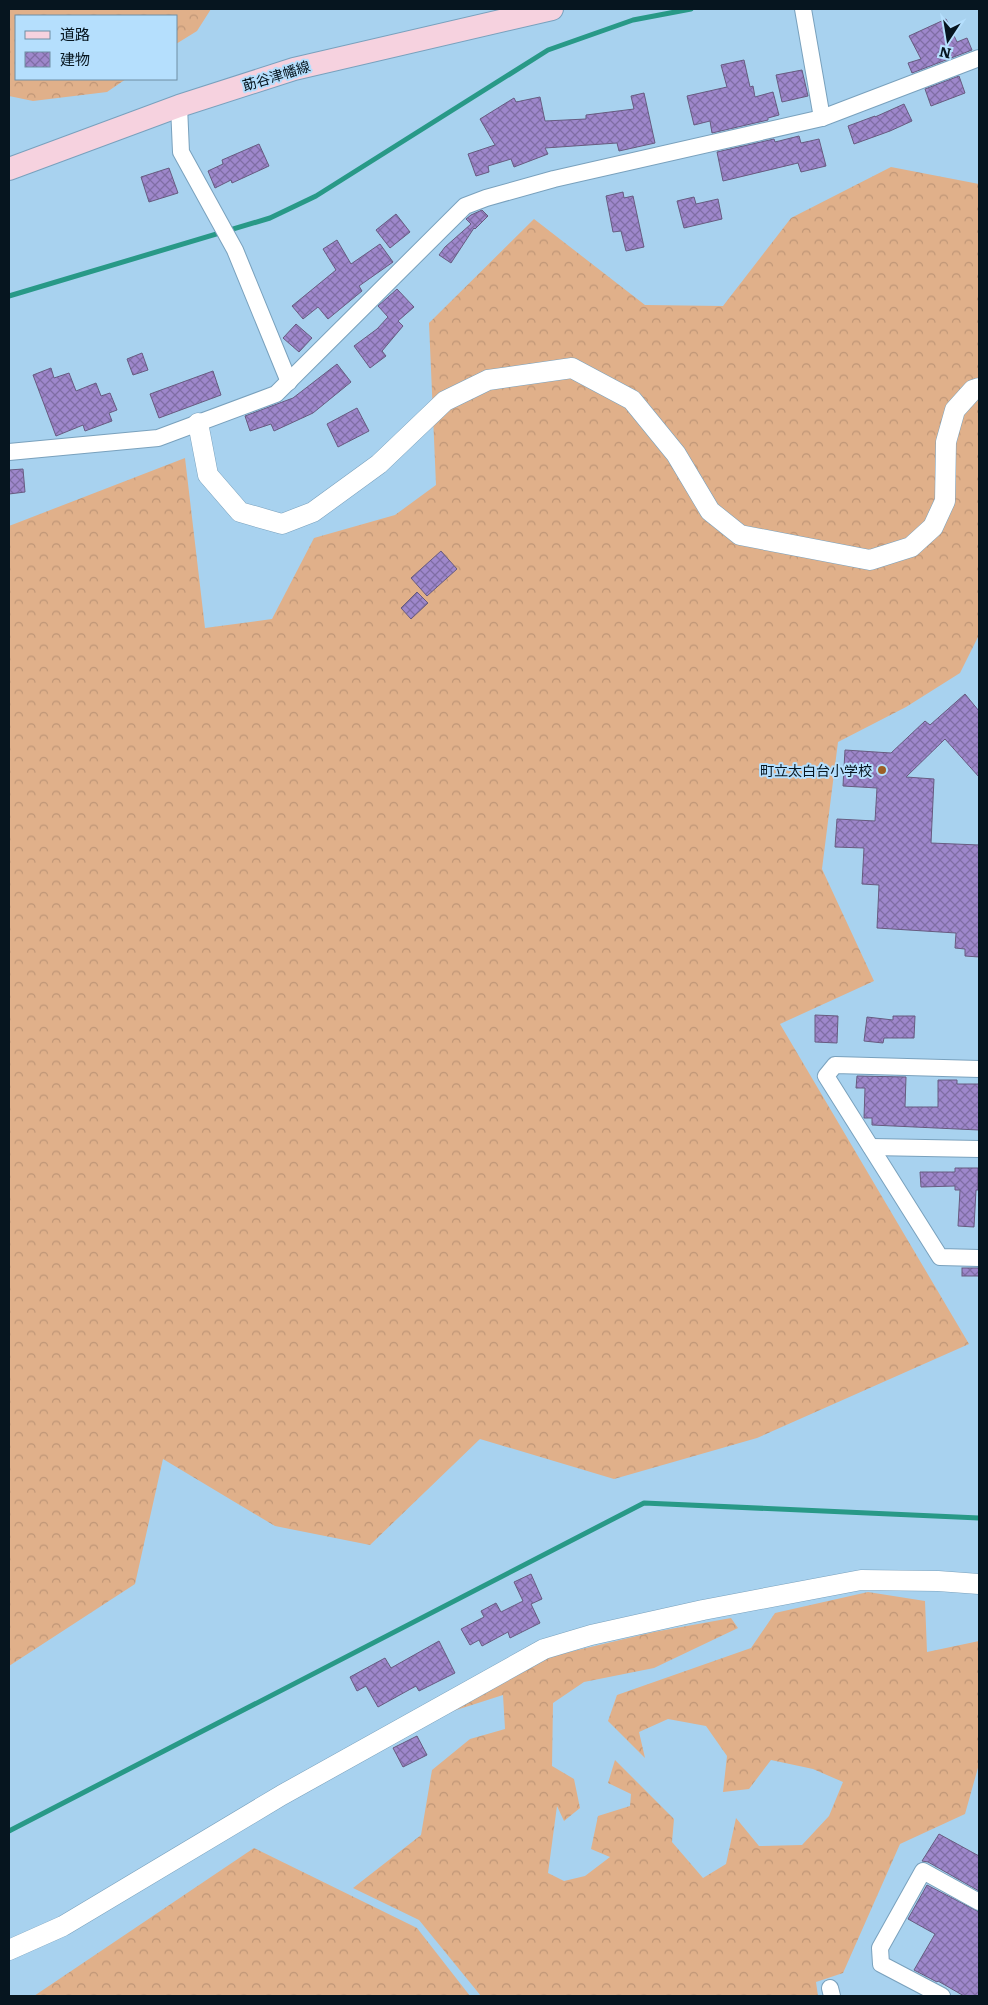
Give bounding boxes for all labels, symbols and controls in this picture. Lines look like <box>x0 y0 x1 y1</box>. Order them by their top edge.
legend <box>15 15 178 80</box>
north arrow <box>923 15 973 65</box>
text: 道路 <box>60 22 90 45</box>
text: N <box>937 43 953 65</box>
text: 建物 <box>60 47 90 70</box>
street label: 莇谷津幡線 <box>240 55 312 95</box>
place label: 町立太白台小学校 <box>760 760 872 780</box>
marker: 町立太白台小学校 <box>876 764 888 776</box>

